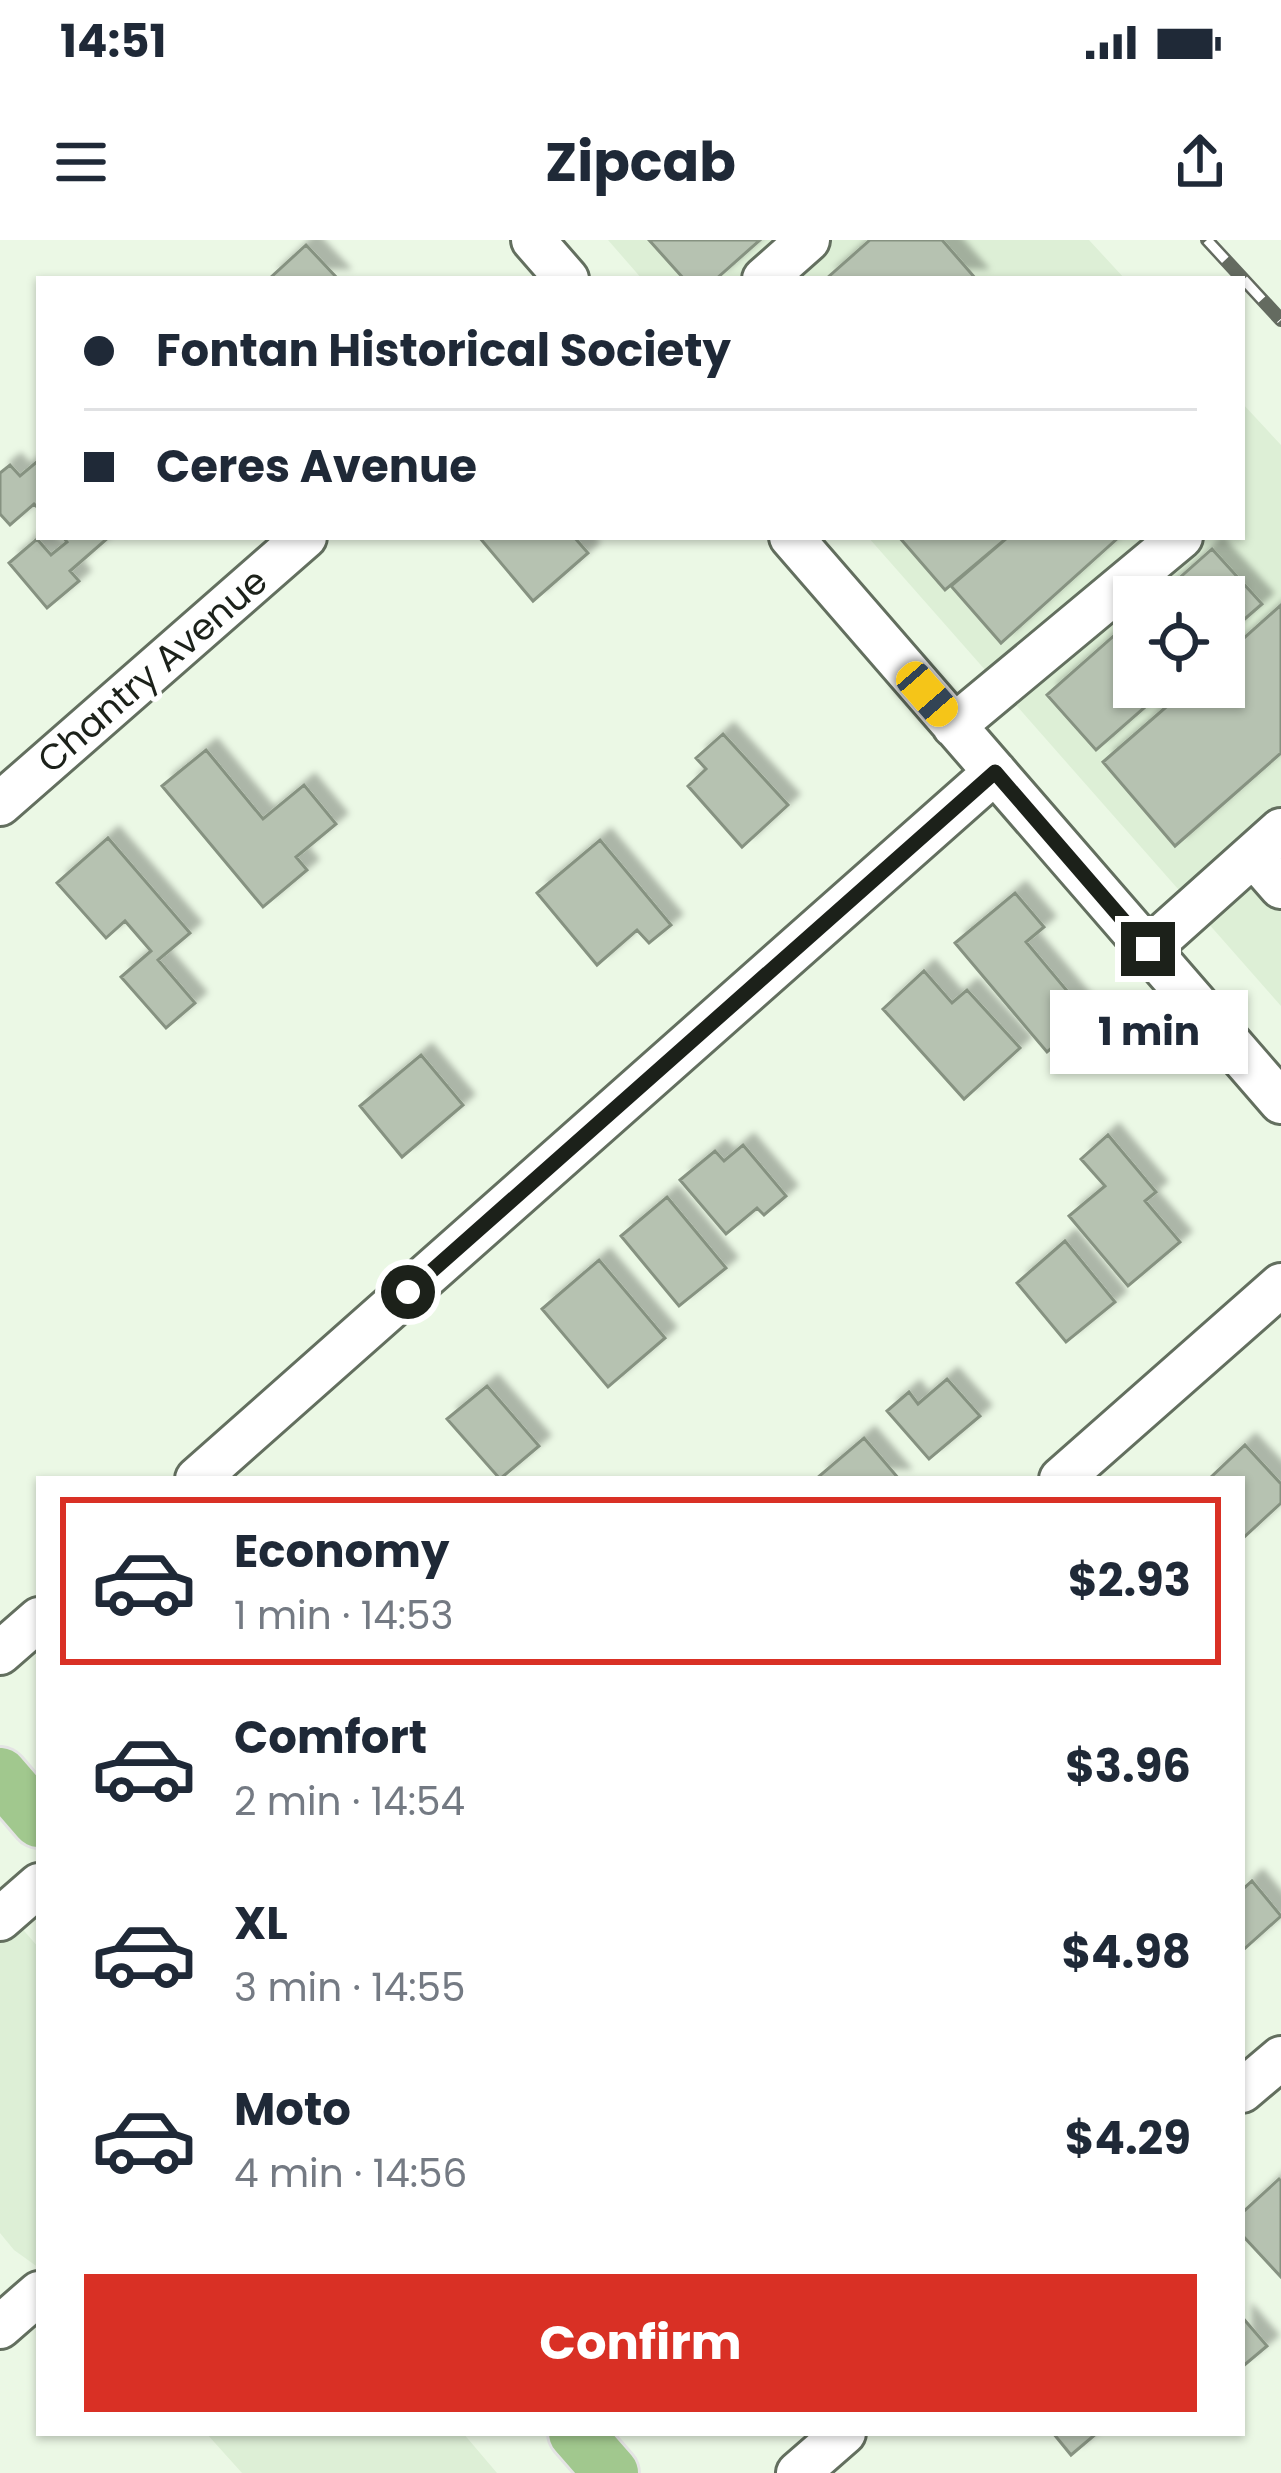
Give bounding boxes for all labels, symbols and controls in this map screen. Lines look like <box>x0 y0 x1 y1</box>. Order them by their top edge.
text: 14:51 <box>60 10 166 73</box>
text: Zipcab <box>545 124 736 200</box>
icon: menu <box>48 129 114 195</box>
icon: share <box>1167 129 1233 195</box>
text: Fontan Historical Society <box>156 319 731 382</box>
text: Ceres Avenue <box>156 435 477 498</box>
street label: Chantry Avenue <box>26 556 278 785</box>
map controls <box>1113 576 1245 708</box>
button: locate <box>1113 576 1245 708</box>
car <box>890 655 964 733</box>
route end <box>1121 922 1175 976</box>
callout: 1 min <box>1049 991 1247 1075</box>
text: 1 min <box>1098 1004 1200 1059</box>
route start <box>381 1265 435 1319</box>
text: Economy <box>234 1520 449 1583</box>
icon: car <box>90 1527 198 1635</box>
text: $2.93 <box>1068 1549 1191 1612</box>
text: 1 min · 14:53 <box>234 1588 454 1643</box>
text: Comfort <box>234 1706 427 1769</box>
icon: car <box>90 1713 198 1821</box>
text: $3.96 <box>1065 1735 1191 1798</box>
text: 2 min · 14:54 <box>234 1774 465 1829</box>
text: XL <box>234 1892 288 1955</box>
icon: car <box>90 1899 198 2007</box>
text: $4.98 <box>1061 1921 1191 1984</box>
text: 3 min · 14:55 <box>234 1960 466 2015</box>
text: Moto <box>234 2078 351 2141</box>
icon: car <box>90 2085 198 2193</box>
text: $4.29 <box>1065 2107 1191 2170</box>
text: 4 min · 14:56 <box>234 2146 467 2201</box>
button: Confirm <box>84 2274 1197 2412</box>

